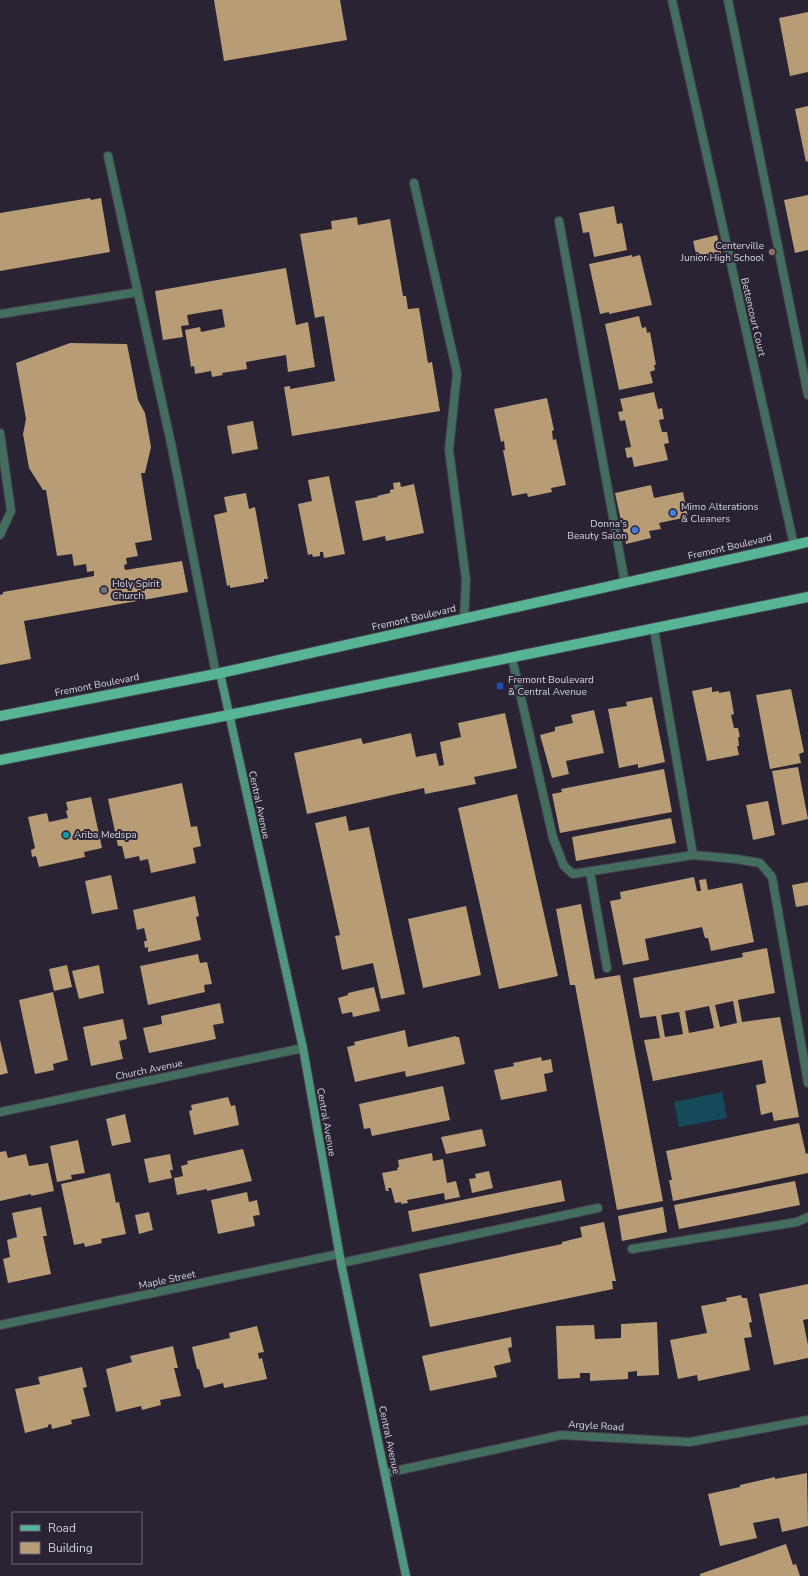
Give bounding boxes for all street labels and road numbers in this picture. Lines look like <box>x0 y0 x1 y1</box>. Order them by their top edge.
street label: Bettencourt Court <box>737 276 769 358</box>
street label: Fremont Boulevard <box>687 530 774 563</box>
street label: Fremont Boulevard <box>371 601 458 634</box>
street label: Fremont Boulevard <box>54 670 141 700</box>
street label: Central Avenue <box>245 770 273 840</box>
street label: Church Avenue <box>114 1056 184 1084</box>
street label: Central Avenue <box>313 1087 339 1157</box>
street label: Maple Street <box>137 1267 197 1293</box>
street label: Central Avenue <box>375 1405 403 1475</box>
street label: Argyle Road <box>568 1418 624 1434</box>

